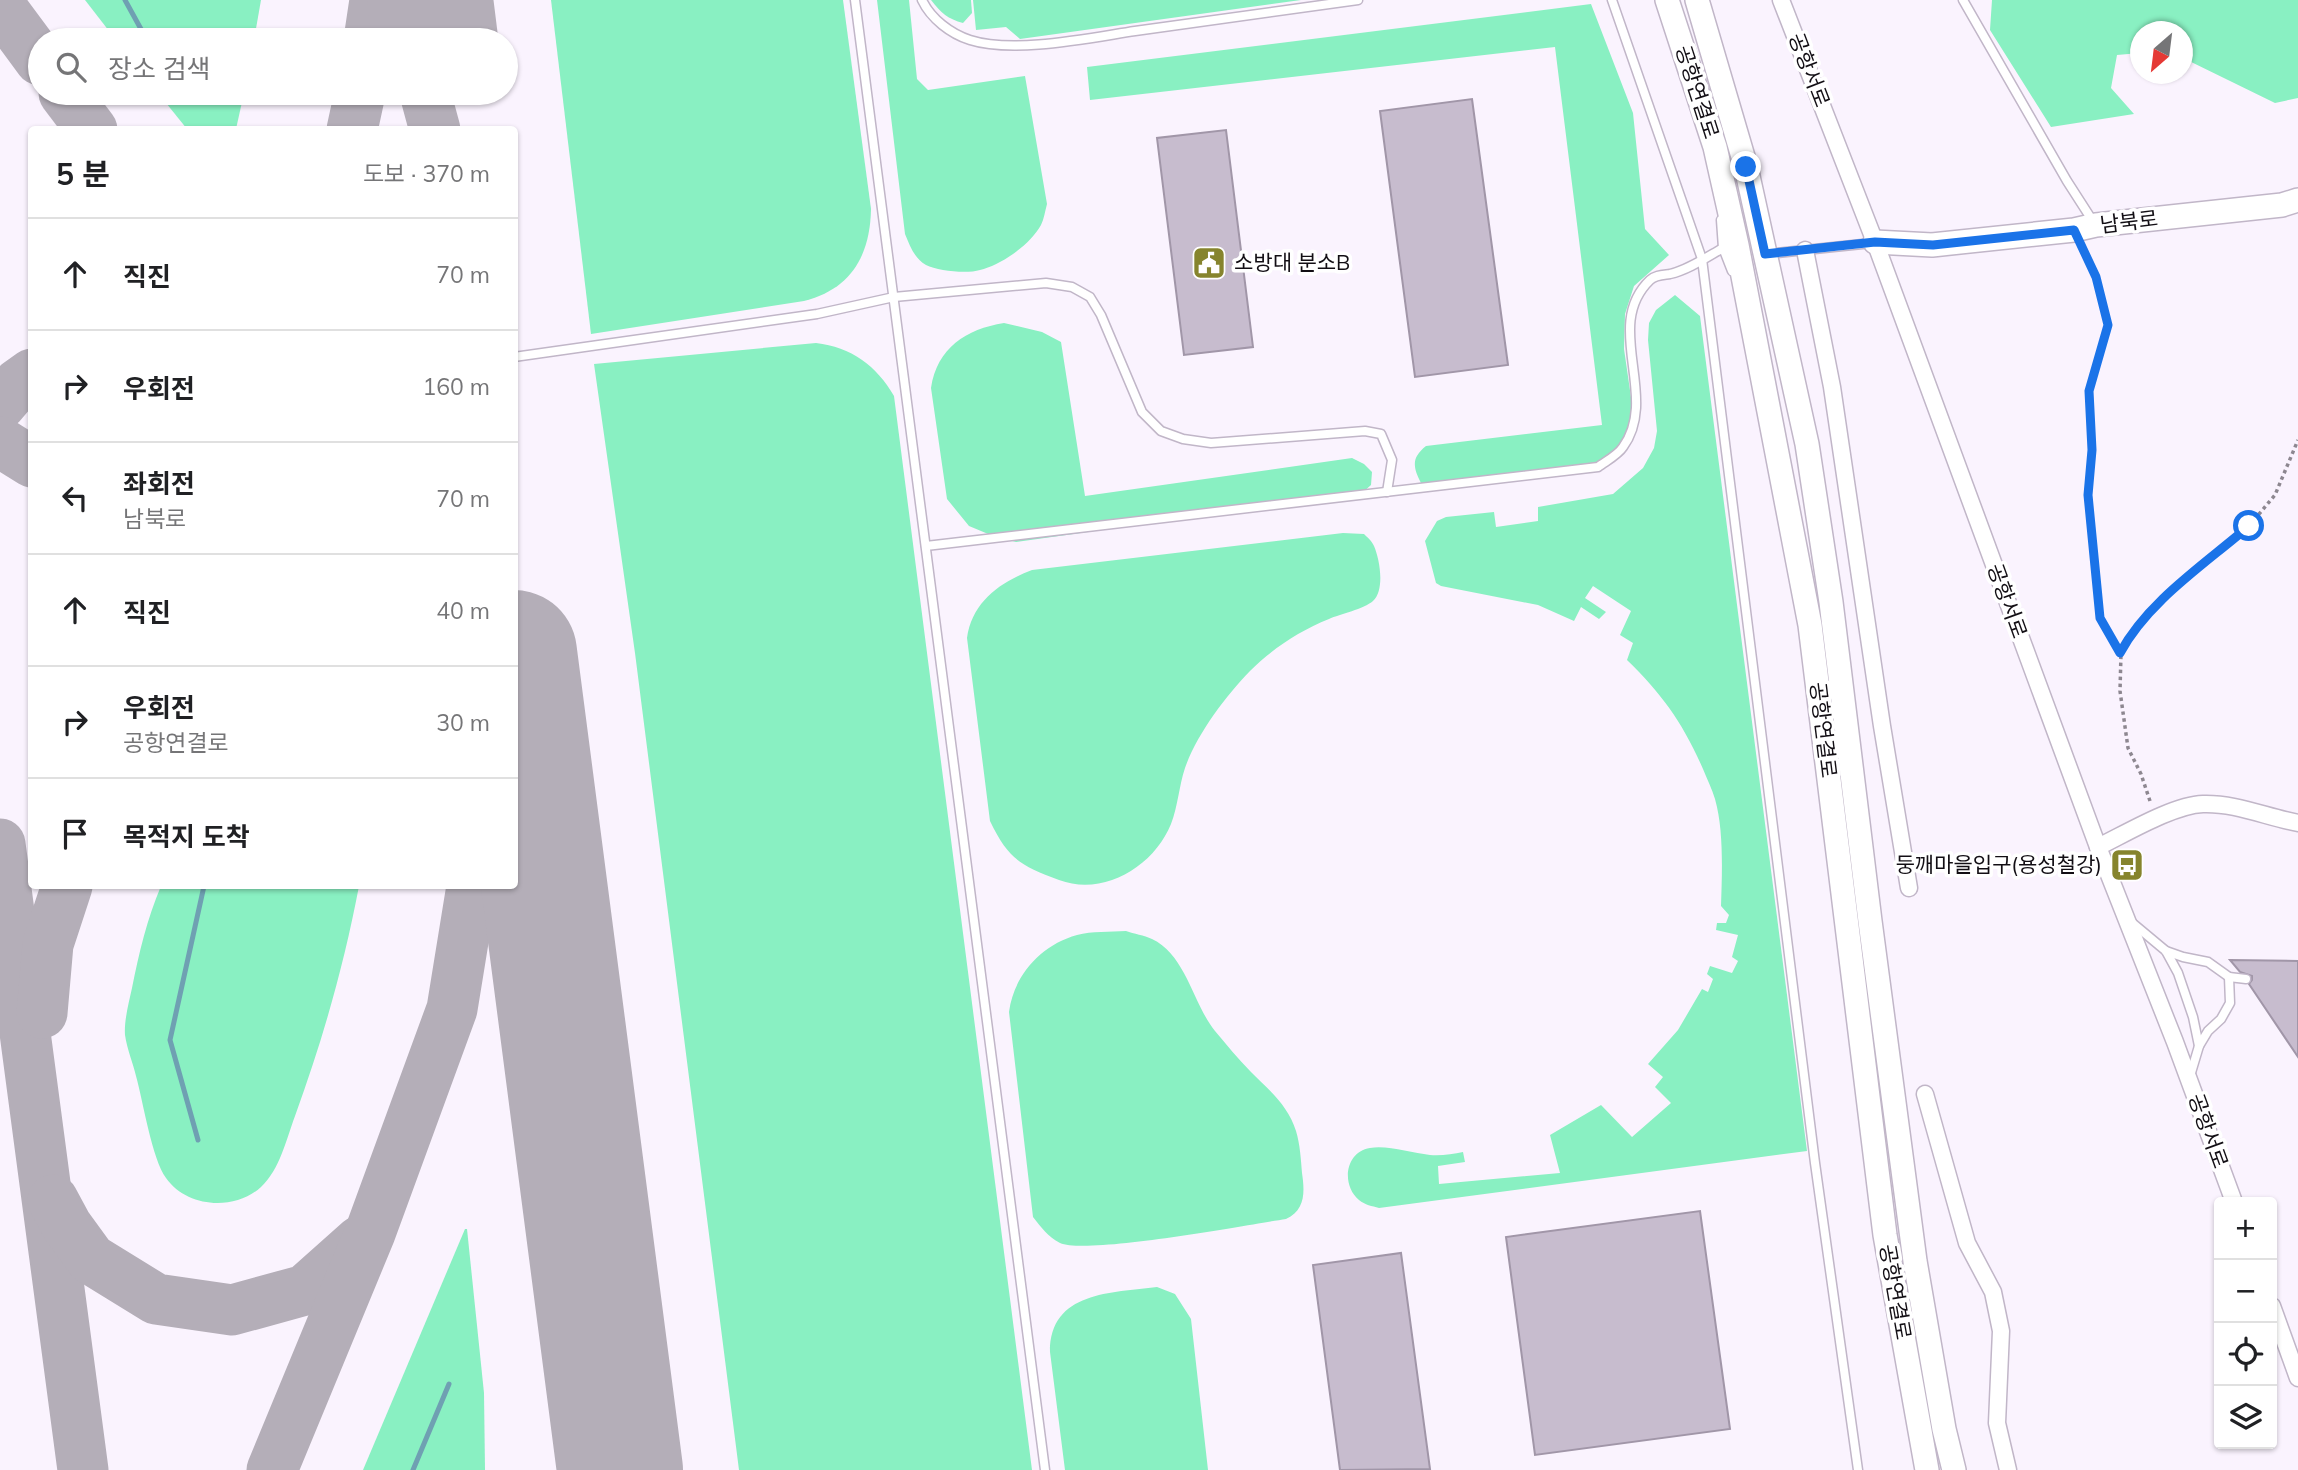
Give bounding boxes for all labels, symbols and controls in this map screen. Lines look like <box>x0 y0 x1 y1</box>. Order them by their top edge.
north arrow <box>2130 21 2193 84</box>
search box <box>28 28 518 105</box>
street label: 공항서로 <box>1784 29 1836 110</box>
street label: 공항연결로 <box>1671 42 1725 142</box>
icon: search <box>52 48 90 86</box>
text: 장소 검색 <box>108 52 210 85</box>
route end <box>1730 151 1761 182</box>
text: 5 분 <box>56 155 110 193</box>
text: 도보 · 370 m <box>363 159 490 188</box>
street label: 남북로 <box>2099 205 2159 237</box>
public building icon: 소방대 분소B <box>1190 244 1228 282</box>
place label: 소방대 분소B <box>1234 249 1350 275</box>
icon: ahead <box>56 255 94 293</box>
text: 직진 <box>123 260 171 293</box>
text: 70 m <box>436 260 490 289</box>
icon: right <box>56 367 94 405</box>
text: 우회전 <box>123 372 195 405</box>
text: 160 m <box>422 372 490 401</box>
text: 좌회전 <box>123 467 195 500</box>
icon: left <box>56 479 94 517</box>
text: 70 m <box>436 484 490 513</box>
text: 남북로 <box>123 504 186 533</box>
route start <box>2233 510 2264 541</box>
street label: 공항서로 <box>1983 560 2033 641</box>
icon: ahead <box>56 591 94 629</box>
text: 직진 <box>123 596 171 629</box>
text: 40 m <box>436 596 490 625</box>
street label: 공항연결로 <box>1805 680 1843 779</box>
text: 우회전 <box>123 691 195 724</box>
icon: right <box>56 703 94 741</box>
text: 30 m <box>436 708 490 737</box>
text: 공항연결로 <box>123 728 229 757</box>
icon: arrive <box>56 815 94 853</box>
text: 목적지 도착 <box>123 820 250 853</box>
bus stop icon: 둥깨마을입구(용성철강) <box>2108 846 2146 884</box>
place label: 둥깨마을입구(용성철강) <box>1895 851 2102 877</box>
street label: 공항서로 <box>2184 1090 2234 1171</box>
map controls <box>2214 1197 2277 1449</box>
button: + <box>2214 1197 2277 1260</box>
street label: 공항연결로 <box>1875 1242 1917 1342</box>
button: − <box>2214 1260 2277 1323</box>
button: locate <box>2214 1323 2277 1386</box>
button: layers <box>2214 1386 2277 1449</box>

